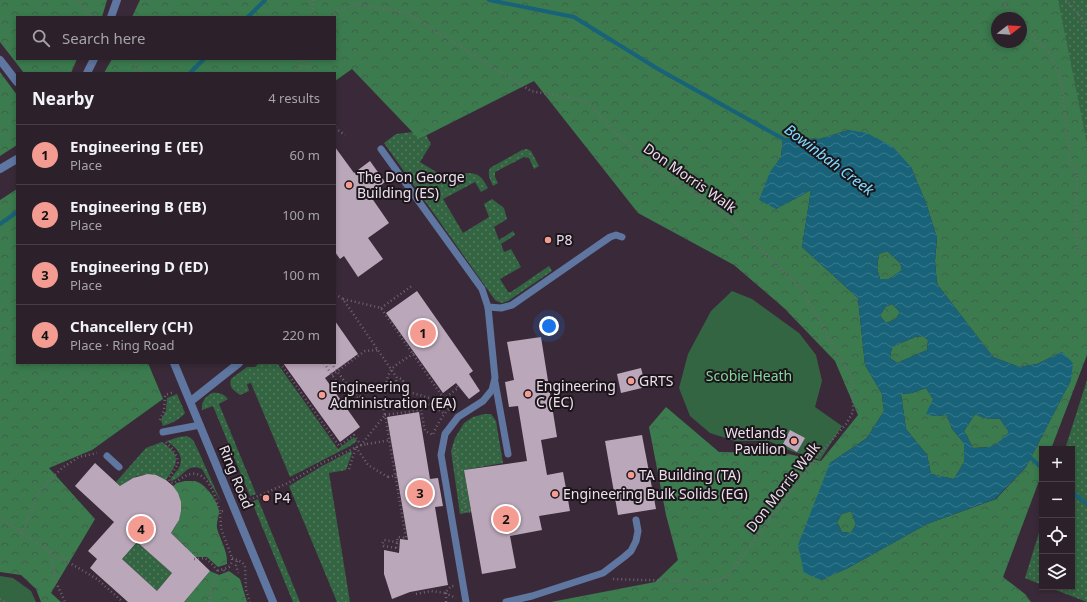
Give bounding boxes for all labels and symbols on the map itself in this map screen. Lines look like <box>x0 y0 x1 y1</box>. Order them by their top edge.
north arrow <box>991 12 1027 48</box>
water label: Bowinbah Creek <box>781 119 879 200</box>
street label: Don Morris Walk <box>640 138 741 217</box>
place label: The Don George Building (ES) <box>357 167 465 202</box>
marker: The Don George Building (ES) <box>344 180 354 190</box>
place label: P8 <box>556 230 572 249</box>
marker: P8 <box>543 235 553 245</box>
your location <box>539 316 559 336</box>
pin: 1 <box>410 318 436 348</box>
park label: Scobie Heath <box>706 366 792 385</box>
place label: GRTS <box>639 371 674 390</box>
place label: Engineering C (EC) <box>536 376 616 411</box>
marker: GRTS <box>626 376 636 386</box>
place label: Engineering Administration (EA) <box>330 377 456 412</box>
marker: Engineering C (EC) <box>523 389 533 399</box>
marker: Engineering Administration (EA) <box>317 390 327 400</box>
place label: Wetlands Pavilion <box>725 423 786 458</box>
marker: Wetlands Pavilion <box>789 436 799 446</box>
street label: Don Morris Walk <box>741 437 824 536</box>
street label: Ring Road <box>215 442 258 511</box>
place label: TA Building (TA) <box>639 465 741 484</box>
marker: TA Building (TA) <box>626 470 636 480</box>
pin: 3 <box>407 478 433 508</box>
place label: Engineering Bulk Solids (EG) <box>563 484 748 503</box>
place label: P4 <box>274 488 290 507</box>
marker: Engineering Bulk Solids (EG) <box>550 489 560 499</box>
marker: P4 <box>261 493 271 503</box>
pin: 2 <box>493 504 519 534</box>
pin: 4 <box>128 514 154 544</box>

